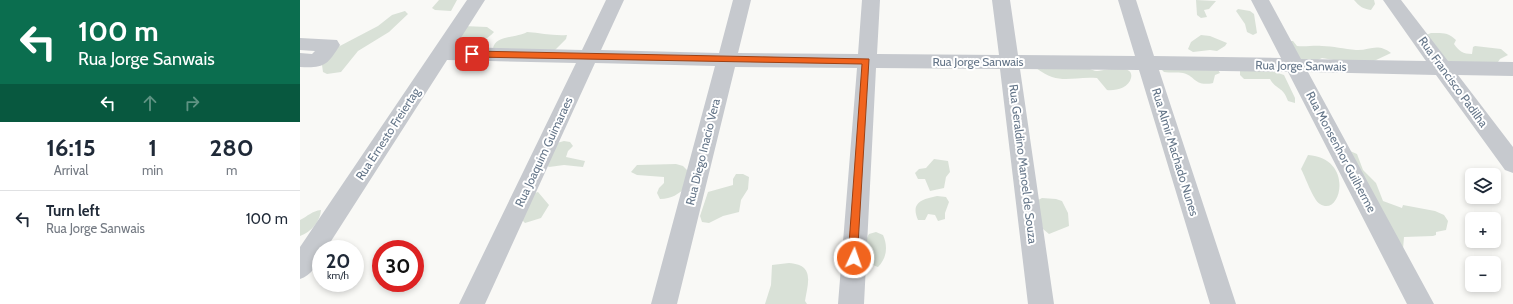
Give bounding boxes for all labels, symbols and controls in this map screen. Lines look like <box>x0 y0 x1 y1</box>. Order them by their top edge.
text: 100 m <box>78 14 159 48</box>
icon: left <box>12 16 64 68</box>
street label: Rua Francisco Padilha <box>1416 34 1491 130</box>
pin <box>455 37 489 71</box>
icon: arrive <box>461 43 483 65</box>
text: Rua Jorge Sanwais <box>78 48 215 70</box>
street label: Rua Jorge Sanwais <box>932 54 1024 69</box>
street label: Rua Jorge Sanwais <box>1255 57 1347 74</box>
street label: Rua Geraldino Manoel de Souza <box>1006 83 1041 245</box>
street label: Rua Ernesto Freiertag <box>352 84 424 183</box>
street label: Rua Almir Machado Nunes <box>1149 86 1202 218</box>
street label: Rua Monsenhor Guilherme <box>1303 89 1380 215</box>
icon: left <box>97 92 119 114</box>
icon: ahead <box>139 92 161 114</box>
icon: right <box>181 92 203 114</box>
street label: Rua Joaquim Guimaraes <box>511 94 576 209</box>
street label: Rua Diego Inacio Vera <box>682 97 723 207</box>
text: 16:15 <box>46 133 96 162</box>
text: 1 <box>148 133 157 162</box>
text: 280 <box>210 133 254 162</box>
text: Arrival <box>54 162 88 178</box>
text: min <box>142 162 163 178</box>
text: m <box>226 162 237 178</box>
map controls <box>1465 168 1501 292</box>
button: layers <box>1465 168 1501 204</box>
text: Turn left <box>46 202 100 220</box>
icon: left <box>12 208 34 230</box>
text: 100 m <box>246 210 288 228</box>
button: + <box>1465 212 1501 248</box>
text: Rua Jorge Sanwais <box>46 220 145 236</box>
position arrow <box>833 237 875 279</box>
speed limit sign: 30 <box>372 240 424 292</box>
text: 20 <box>326 249 350 273</box>
button: − <box>1465 256 1501 292</box>
text: km/h <box>327 269 349 282</box>

